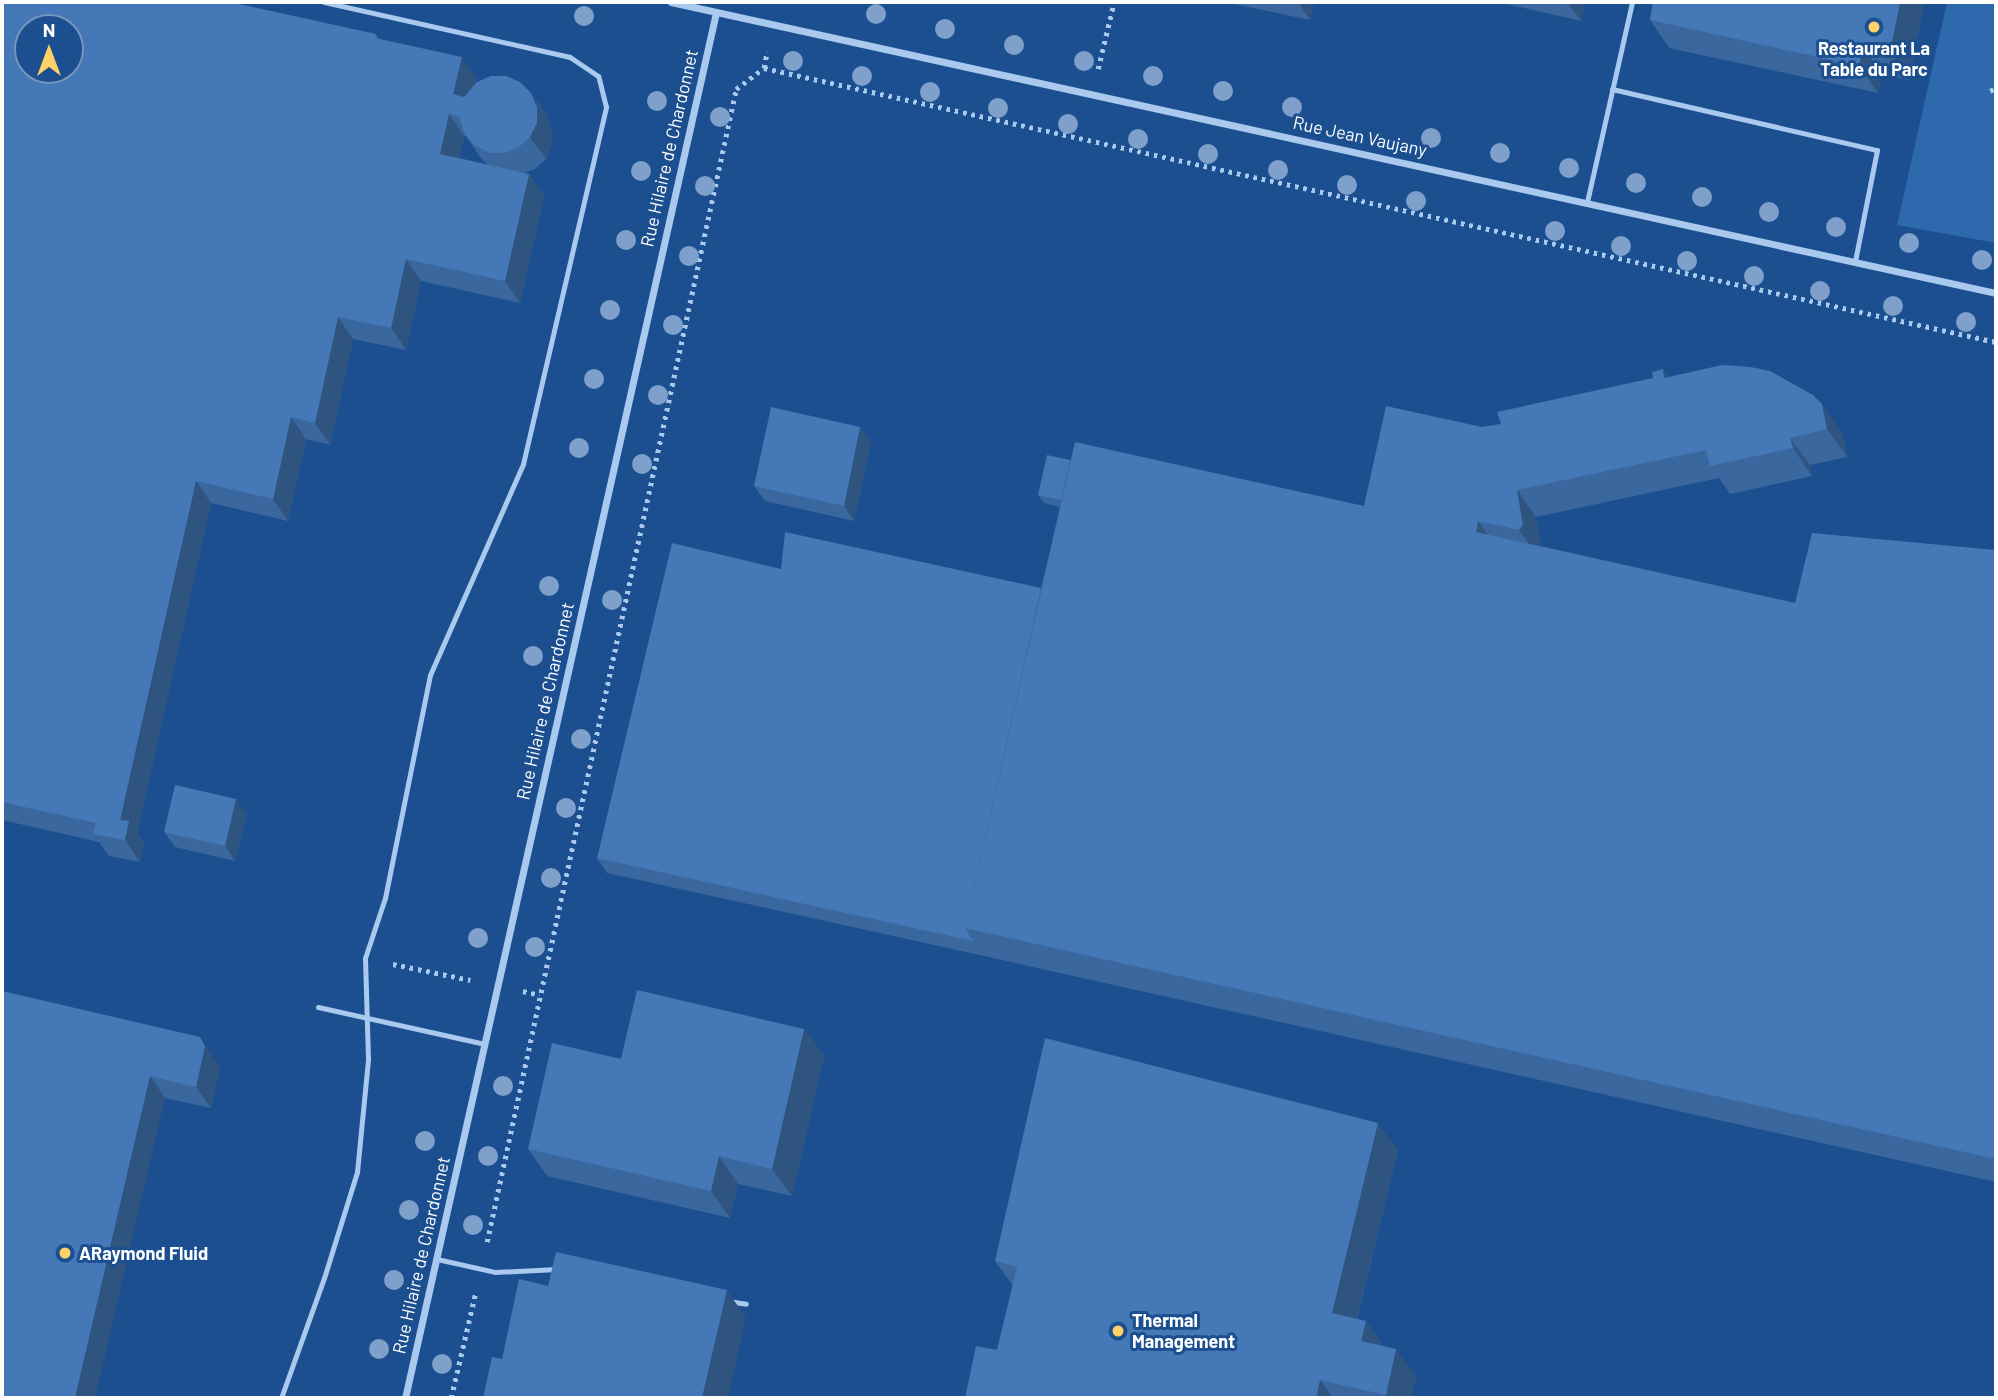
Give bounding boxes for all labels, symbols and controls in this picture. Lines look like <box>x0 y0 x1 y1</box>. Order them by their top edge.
north arrow <box>14 14 84 84</box>
text: N <box>43 18 55 41</box>
marker: Restaurant La Table du Parc <box>1866 19 1882 35</box>
place label: Restaurant La Table du Parc <box>1818 38 1930 80</box>
street label: Rue Hilaire de Chardonnet <box>636 47 702 249</box>
street label: Rue Jean Vaujany <box>1291 111 1429 161</box>
street label: Rue Hilaire de Chardonnet <box>512 600 578 802</box>
street label: Rue Hilaire de Chardonnet <box>388 1154 454 1356</box>
place label: ARaymond Fluid <box>79 1242 208 1264</box>
marker: ARaymond Fluid <box>57 1245 73 1261</box>
place label: Thermal Management <box>1132 1310 1235 1352</box>
marker: Thermal Management <box>1110 1323 1126 1339</box>

